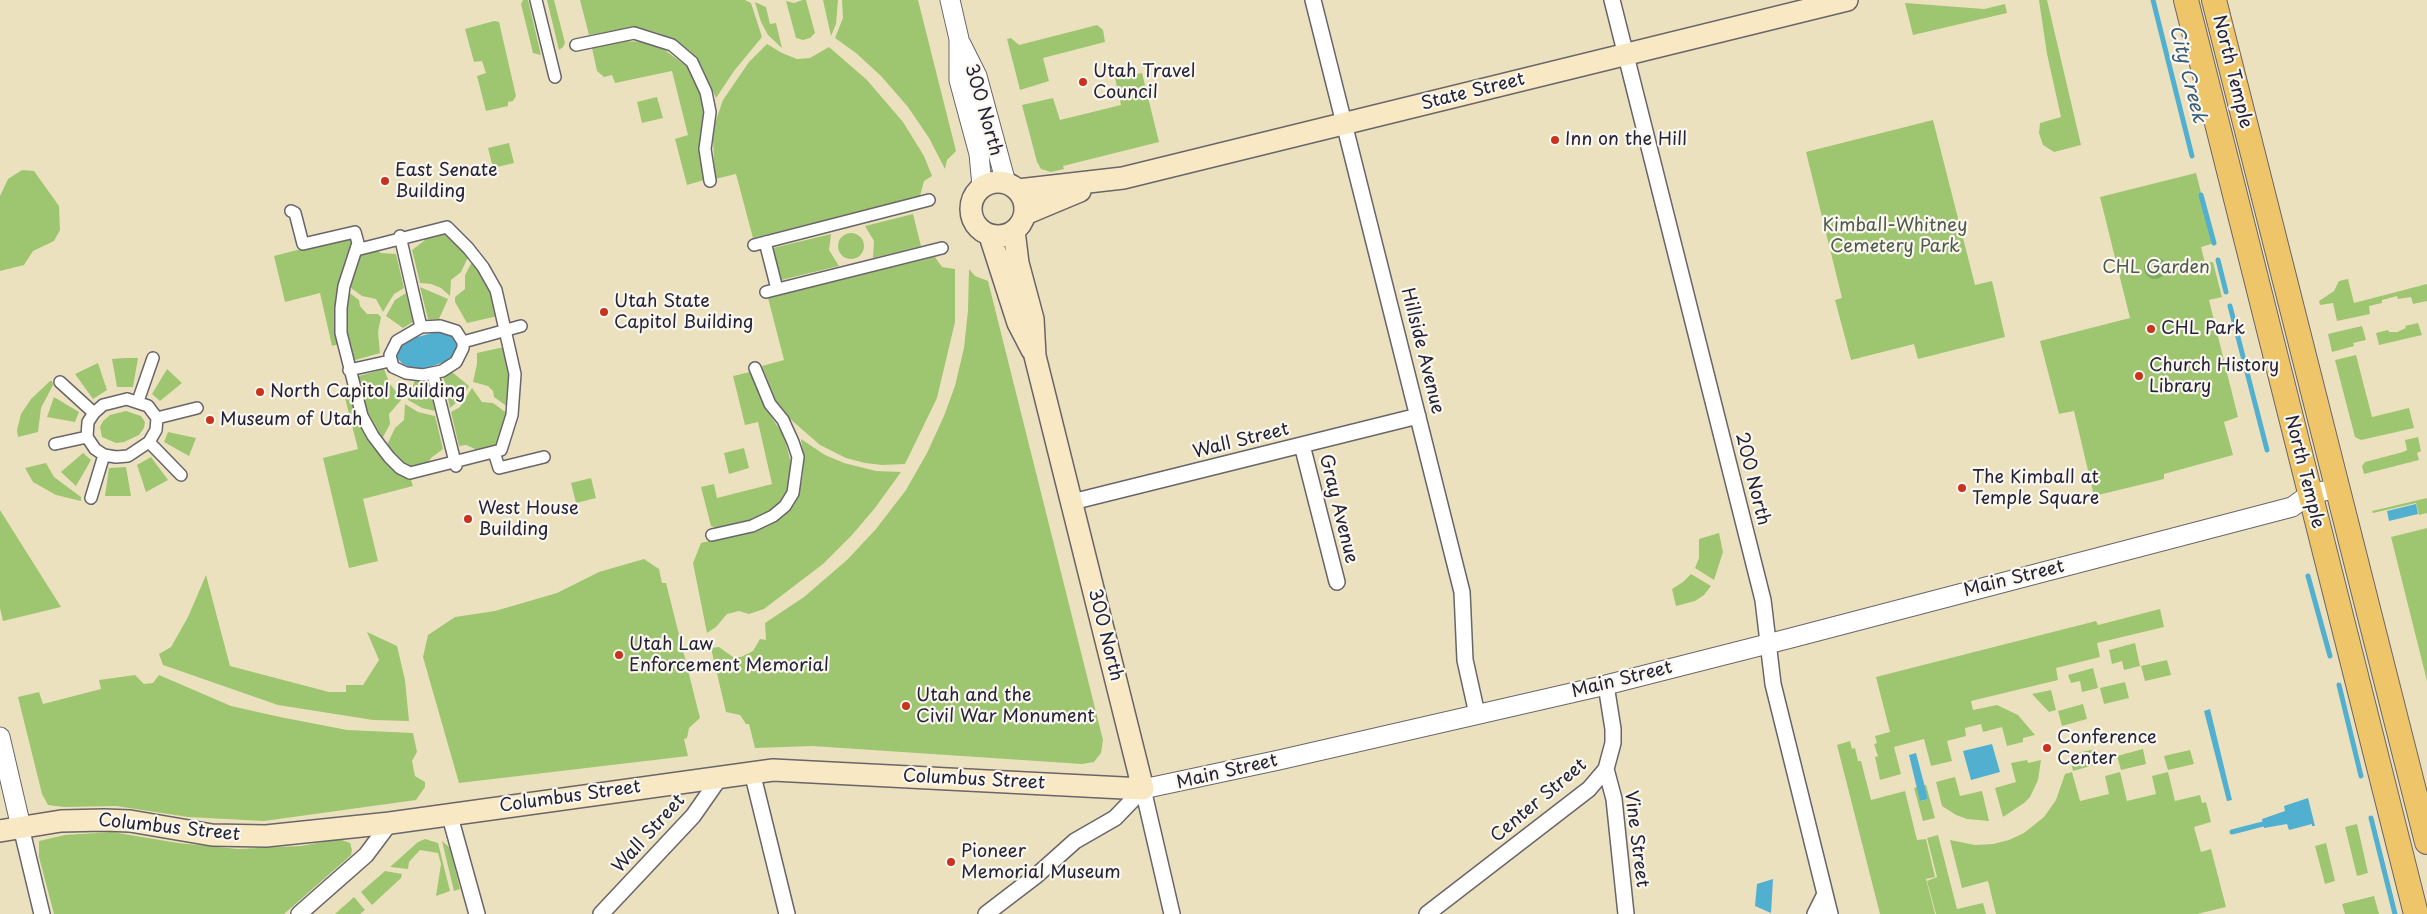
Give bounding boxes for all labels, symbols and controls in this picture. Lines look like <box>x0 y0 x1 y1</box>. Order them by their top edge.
street label: North Temple <box>2207 13 2257 131</box>
water label: City Creek <box>2164 23 2210 125</box>
place label: Utah Travel Council <box>1093 61 1195 104</box>
street label: 300 North <box>960 62 1006 158</box>
street label: State Street <box>1419 69 1527 115</box>
marker: Utah Travel Council <box>1077 76 1089 88</box>
place label: Inn on the Hill <box>1565 129 1687 151</box>
marker: Inn on the Hill <box>1549 134 1561 146</box>
place label: East Senate Building <box>395 160 498 202</box>
marker: East Senate Building <box>379 175 391 187</box>
park label: Kimball-Whitney Cemetery Park <box>1822 215 1968 258</box>
park label: CHL Garden <box>2102 257 2210 279</box>
street label: Hillside Avenue <box>1396 286 1448 416</box>
place label: Utah State Capitol Building <box>614 291 753 334</box>
marker: Utah State Capitol Building <box>598 306 610 318</box>
place label: CHL Park <box>2161 318 2245 340</box>
marker: CHL Park <box>2145 323 2157 335</box>
place label: Church History Library <box>2149 355 2279 398</box>
marker: Church History Library <box>2133 370 2145 382</box>
place label: North Capitol Building <box>270 381 465 403</box>
marker: North Capitol Building <box>254 386 266 398</box>
place label: Museum of Utah <box>220 409 362 431</box>
street label: North Temple <box>2279 413 2329 531</box>
marker: Museum of Utah <box>204 414 216 426</box>
street label: Wall Street <box>1191 419 1291 463</box>
street label: 200 North <box>1730 430 1774 528</box>
street label: Gray Avenue <box>1314 452 1362 566</box>
place label: The Kimball at Temple Square <box>1972 467 2099 509</box>
marker: The Kimball at Temple Square <box>1956 482 1968 494</box>
place label: West House Building <box>478 498 579 540</box>
marker: West House Building <box>462 513 474 525</box>
street label: Main Street <box>1961 556 2067 602</box>
street label: 300 North <box>1083 587 1127 683</box>
place label: Utah Law Enforcement Memorial <box>629 634 829 676</box>
marker: Utah Law Enforcement Memorial <box>613 649 625 661</box>
street label: Main Street <box>1569 657 1675 703</box>
place label: Utah and the Civil War Monument <box>916 685 1095 728</box>
marker: Utah and the Civil War Monument <box>900 700 912 712</box>
place label: Conference Center <box>2057 727 2157 770</box>
marker: Conference Center <box>2041 742 2053 754</box>
street label: Main Street <box>1174 750 1280 794</box>
street label: Center Street <box>1487 755 1591 847</box>
street label: Columbus Street <box>902 765 1046 795</box>
street label: Columbus Street <box>498 776 642 818</box>
street label: Vine Street <box>1619 789 1653 889</box>
street label: Wall Street <box>608 790 690 878</box>
street label: Columbus Street <box>97 810 241 846</box>
place label: Pioneer Memorial Museum <box>961 841 1121 884</box>
marker: Pioneer Memorial Museum <box>945 856 957 868</box>

